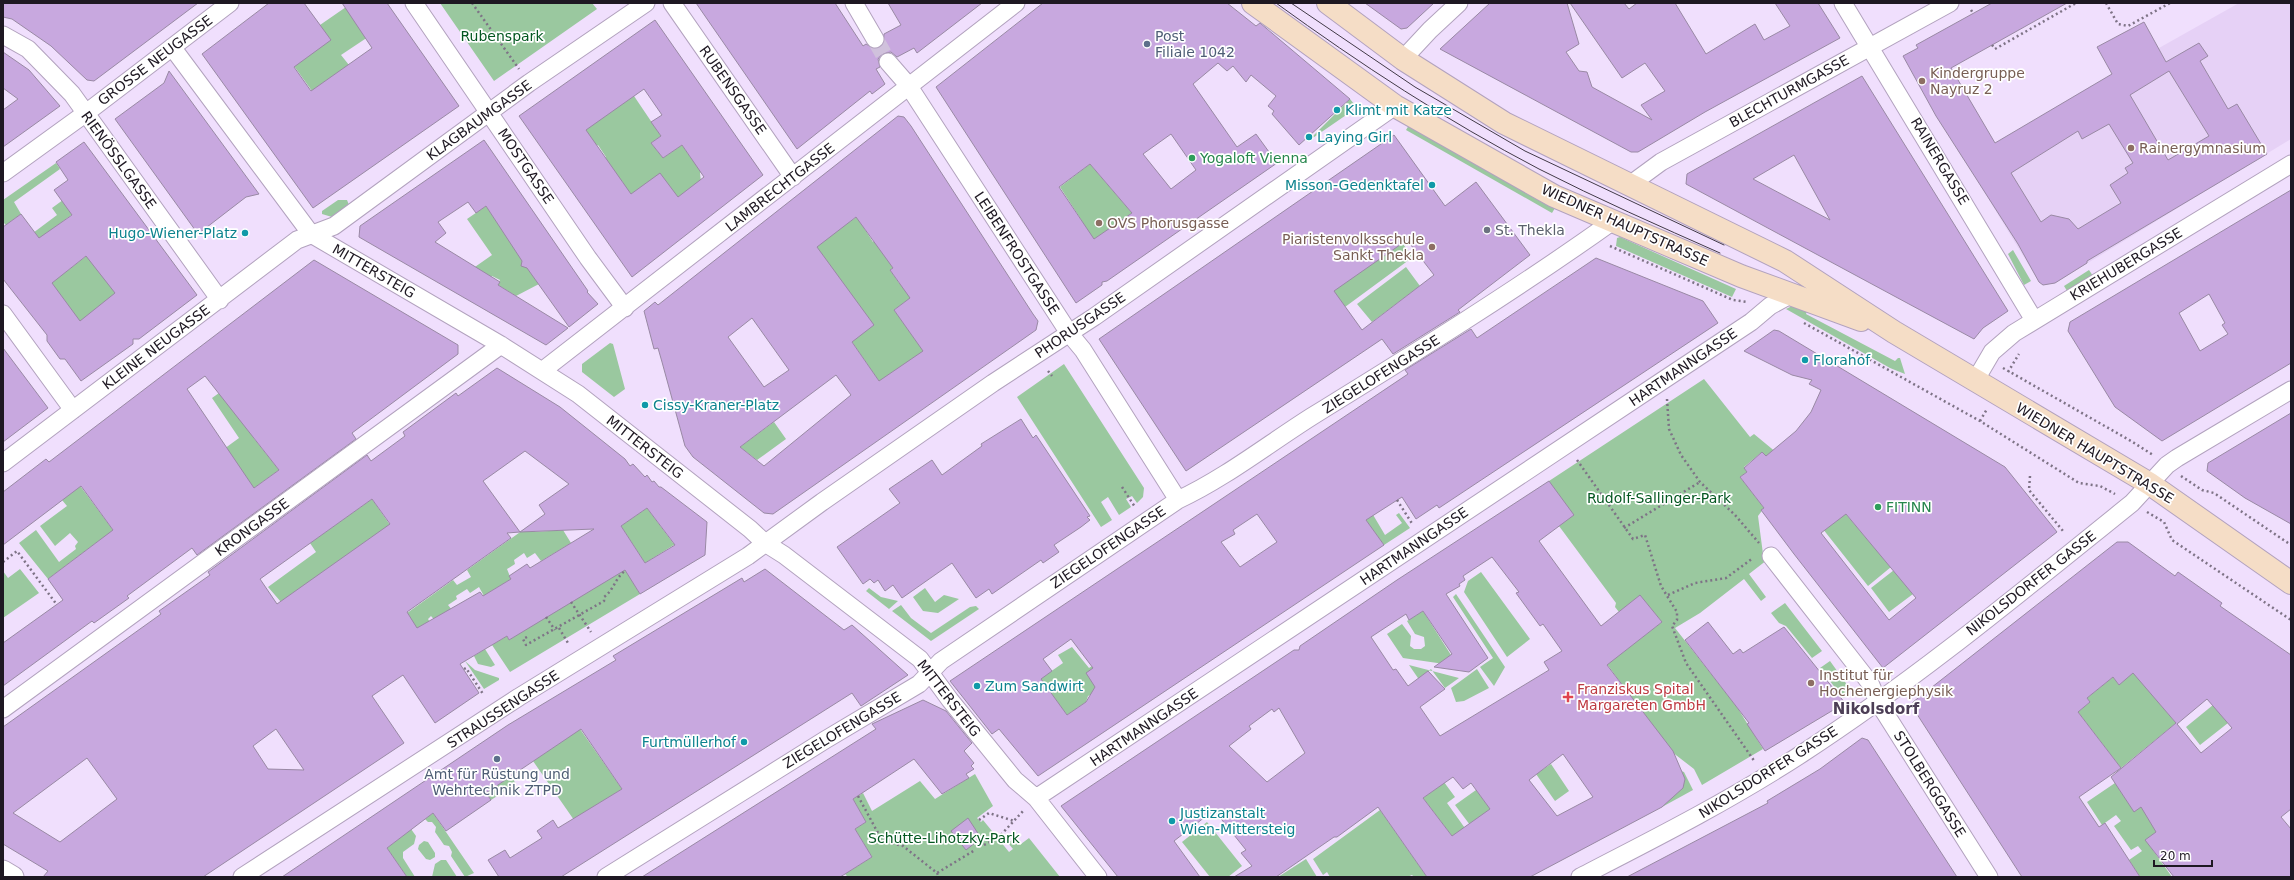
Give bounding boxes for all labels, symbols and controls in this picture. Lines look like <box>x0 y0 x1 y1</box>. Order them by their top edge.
street label: GROSSE NEUGASSE <box>95 12 215 108</box>
park label: Rubenspark <box>461 28 544 44</box>
place label: Post Filiale 1042 <box>1155 28 1235 60</box>
marker: Post Filiale 1042 <box>1142 39 1152 49</box>
street label: RUBENSGASSE <box>696 42 770 138</box>
street label: BLECHTURMGASSE <box>1726 51 1852 131</box>
place label: Kindergruppe Nayruz 2 <box>1930 65 2025 97</box>
street label: KLAGBAUMGASSE <box>423 76 535 164</box>
marker: Kindergruppe Nayruz 2 <box>1917 76 1927 86</box>
place label: Klimt mit Katze <box>1345 102 1452 118</box>
marker: Klimt mit Katze <box>1332 105 1342 115</box>
street label: RIENÖSSLGASSE <box>78 107 161 212</box>
street label: RAINERGASSE <box>1908 114 1972 208</box>
street label: MOSTGASSE <box>495 125 557 207</box>
place label: Laying Girl <box>1317 129 1392 145</box>
marker: Laying Girl <box>1304 132 1314 142</box>
street label: LAMBRECHTGASSE <box>722 139 838 235</box>
place label: Rainergymnasium <box>2139 140 2266 156</box>
marker: Rainergymnasium <box>2126 143 2136 153</box>
place label: Yogaloft Vienna <box>1199 150 1308 166</box>
marker: Yogaloft Vienna <box>1187 153 1197 163</box>
place label: Misson-Gedenktafel <box>1285 177 1424 193</box>
marker: Misson-Gedenktafel <box>1427 180 1437 190</box>
street label: WIEDNER HAUPTSTRASSE <box>1539 181 1711 269</box>
street label: LEIBENFROSTGASSE <box>971 189 1063 317</box>
place label: OVS Phorusgasse <box>1107 215 1229 231</box>
marker: OVS Phorusgasse <box>1094 218 1104 228</box>
place label: St. Thekla <box>1495 222 1565 238</box>
street label: KRIEHUBERGASSE <box>2067 224 2185 304</box>
place label: Hugo-Wiener-Platz <box>108 225 237 241</box>
marker: St. Thekla <box>1482 225 1492 235</box>
marker: Hugo-Wiener-Platz <box>240 228 250 238</box>
place label: Piaristenvolksschule Sankt Thekla <box>1282 231 1424 263</box>
street label: MITTERSTEIG <box>330 241 418 301</box>
marker: Piaristenvolksschule Sankt Thekla <box>1427 242 1437 252</box>
street label: PHORUSGASSE <box>1032 289 1128 361</box>
street label: KLEINE NEUGASSE <box>99 301 213 393</box>
street label: HARTMANNGASSE <box>1626 325 1740 409</box>
street label: ZIEGELOFENGASSE <box>1320 331 1442 417</box>
place label: Florahof <box>1813 352 1871 368</box>
marker: Florahof <box>1800 355 1810 365</box>
place label: Cissy-Kraner-Platz <box>653 397 779 413</box>
street label: WIEDNER HAUPTSTRASSE <box>2013 399 2177 507</box>
marker: Cissy-Kraner-Platz <box>640 400 650 410</box>
street label: MITTERSTEIG <box>603 412 687 482</box>
park label: Rudolf-Sallinger-Park <box>1587 490 1732 506</box>
street label: KRONGASSE <box>212 495 292 559</box>
place label: FITINN <box>1886 499 1932 515</box>
marker: FITINN <box>1873 502 1883 512</box>
street label: ZIEGELOFENGASSE <box>1048 503 1168 591</box>
street label: HARTMANNGASSE <box>1357 504 1471 588</box>
street label: NIKOLSDORFER GASSE <box>1963 527 2099 639</box>
street label: MITTERSTEIG <box>914 656 984 740</box>
street label: STRAUSSENGASSE <box>444 667 562 751</box>
place label: Institut für Hochenergiephysik <box>1819 667 1954 699</box>
place label: Zum Sandwirt <box>985 678 1084 694</box>
marker: Institut für Hochenergiephysik <box>1806 678 1816 688</box>
marker: Zum Sandwirt <box>972 681 982 691</box>
place label: Franziskus Spital Margareten GmbH <box>1577 681 1706 713</box>
street label: HARTMANNGASSE <box>1087 685 1201 769</box>
street label: ZIEGELOFENGASSE <box>780 688 904 772</box>
marker: Franziskus Spital Margareten GmbH <box>1562 691 1574 703</box>
district label: Nikolsdorf <box>1833 700 1920 718</box>
street label: NIKOLSDORFER GASSE <box>1696 723 1840 821</box>
street label: STOLBERGGASSE <box>1891 728 1969 840</box>
place label: Furtmüllerhof <box>642 734 737 750</box>
marker: Furtmüllerhof <box>739 737 749 747</box>
marker: Amt für Rüstung und Wehrtechnik ZTPD <box>492 754 502 764</box>
place label: Amt für Rüstung und Wehrtechnik ZTPD <box>424 766 570 798</box>
place label: Justizanstalt Wien-Mittersteig <box>1179 805 1295 837</box>
marker: Justizanstalt Wien-Mittersteig <box>1167 816 1177 826</box>
park label: Schütte-Lihotzky-Park <box>868 830 1021 846</box>
scale bar <box>2154 842 2212 868</box>
text: 20 m <box>2160 849 2191 863</box>

